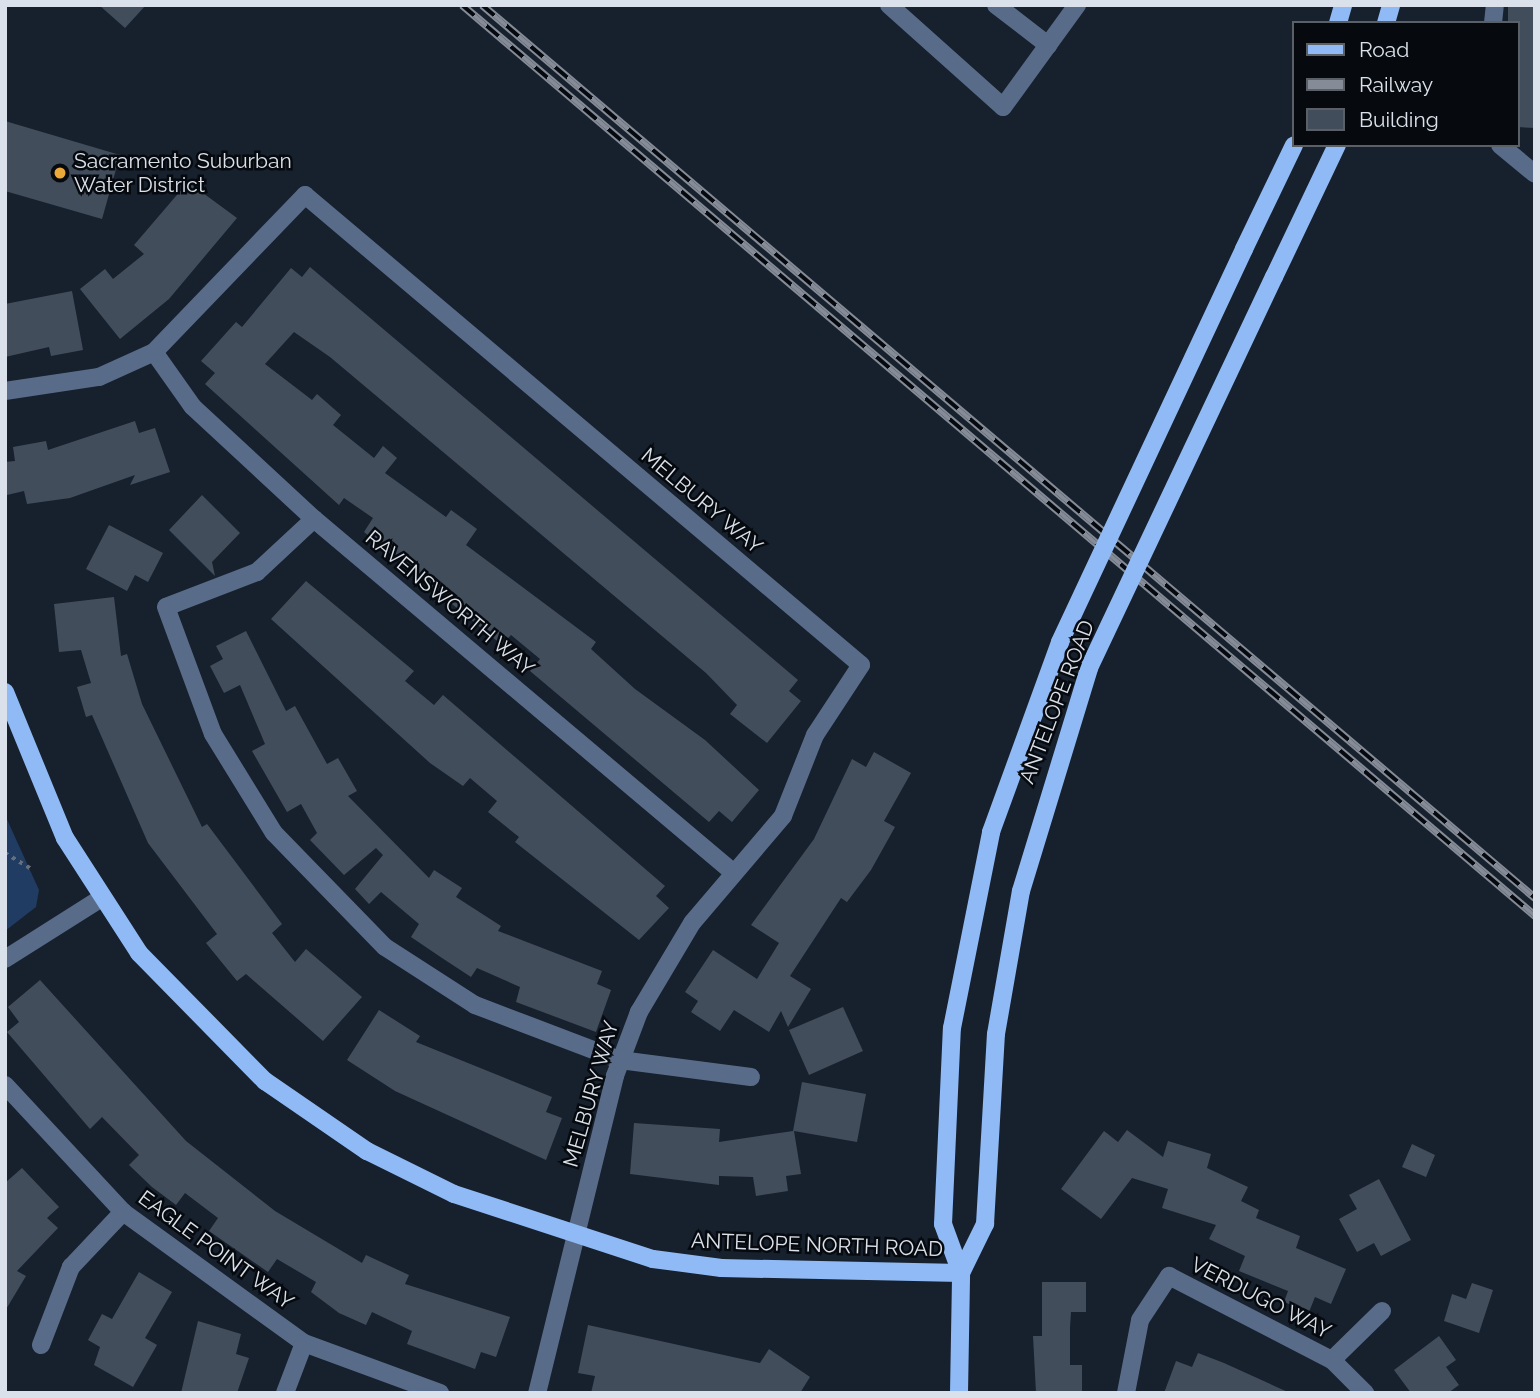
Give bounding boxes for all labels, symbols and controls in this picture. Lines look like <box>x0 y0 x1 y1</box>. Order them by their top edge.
legend <box>1292 21 1519 147</box>
text: Road <box>1359 37 1409 62</box>
text: Railway <box>1359 72 1433 97</box>
text: Building <box>1359 107 1439 132</box>
place label: Sacramento Suburban Water District <box>74 148 292 198</box>
marker: Sacramento Suburban Water District <box>52 165 68 181</box>
street label: MELBURY WAY <box>636 442 768 560</box>
street label: RAVENSWORTH WAY <box>360 525 540 681</box>
street label: ANTELOPE ROAD <box>1014 617 1100 787</box>
street label: MELBURY WAY <box>558 1017 624 1171</box>
street label: EAGLE POINT WAY <box>133 1185 299 1315</box>
street label: ANTELOPE NORTH ROAD <box>691 1228 943 1262</box>
street label: VERDUGO WAY <box>1186 1252 1336 1344</box>

